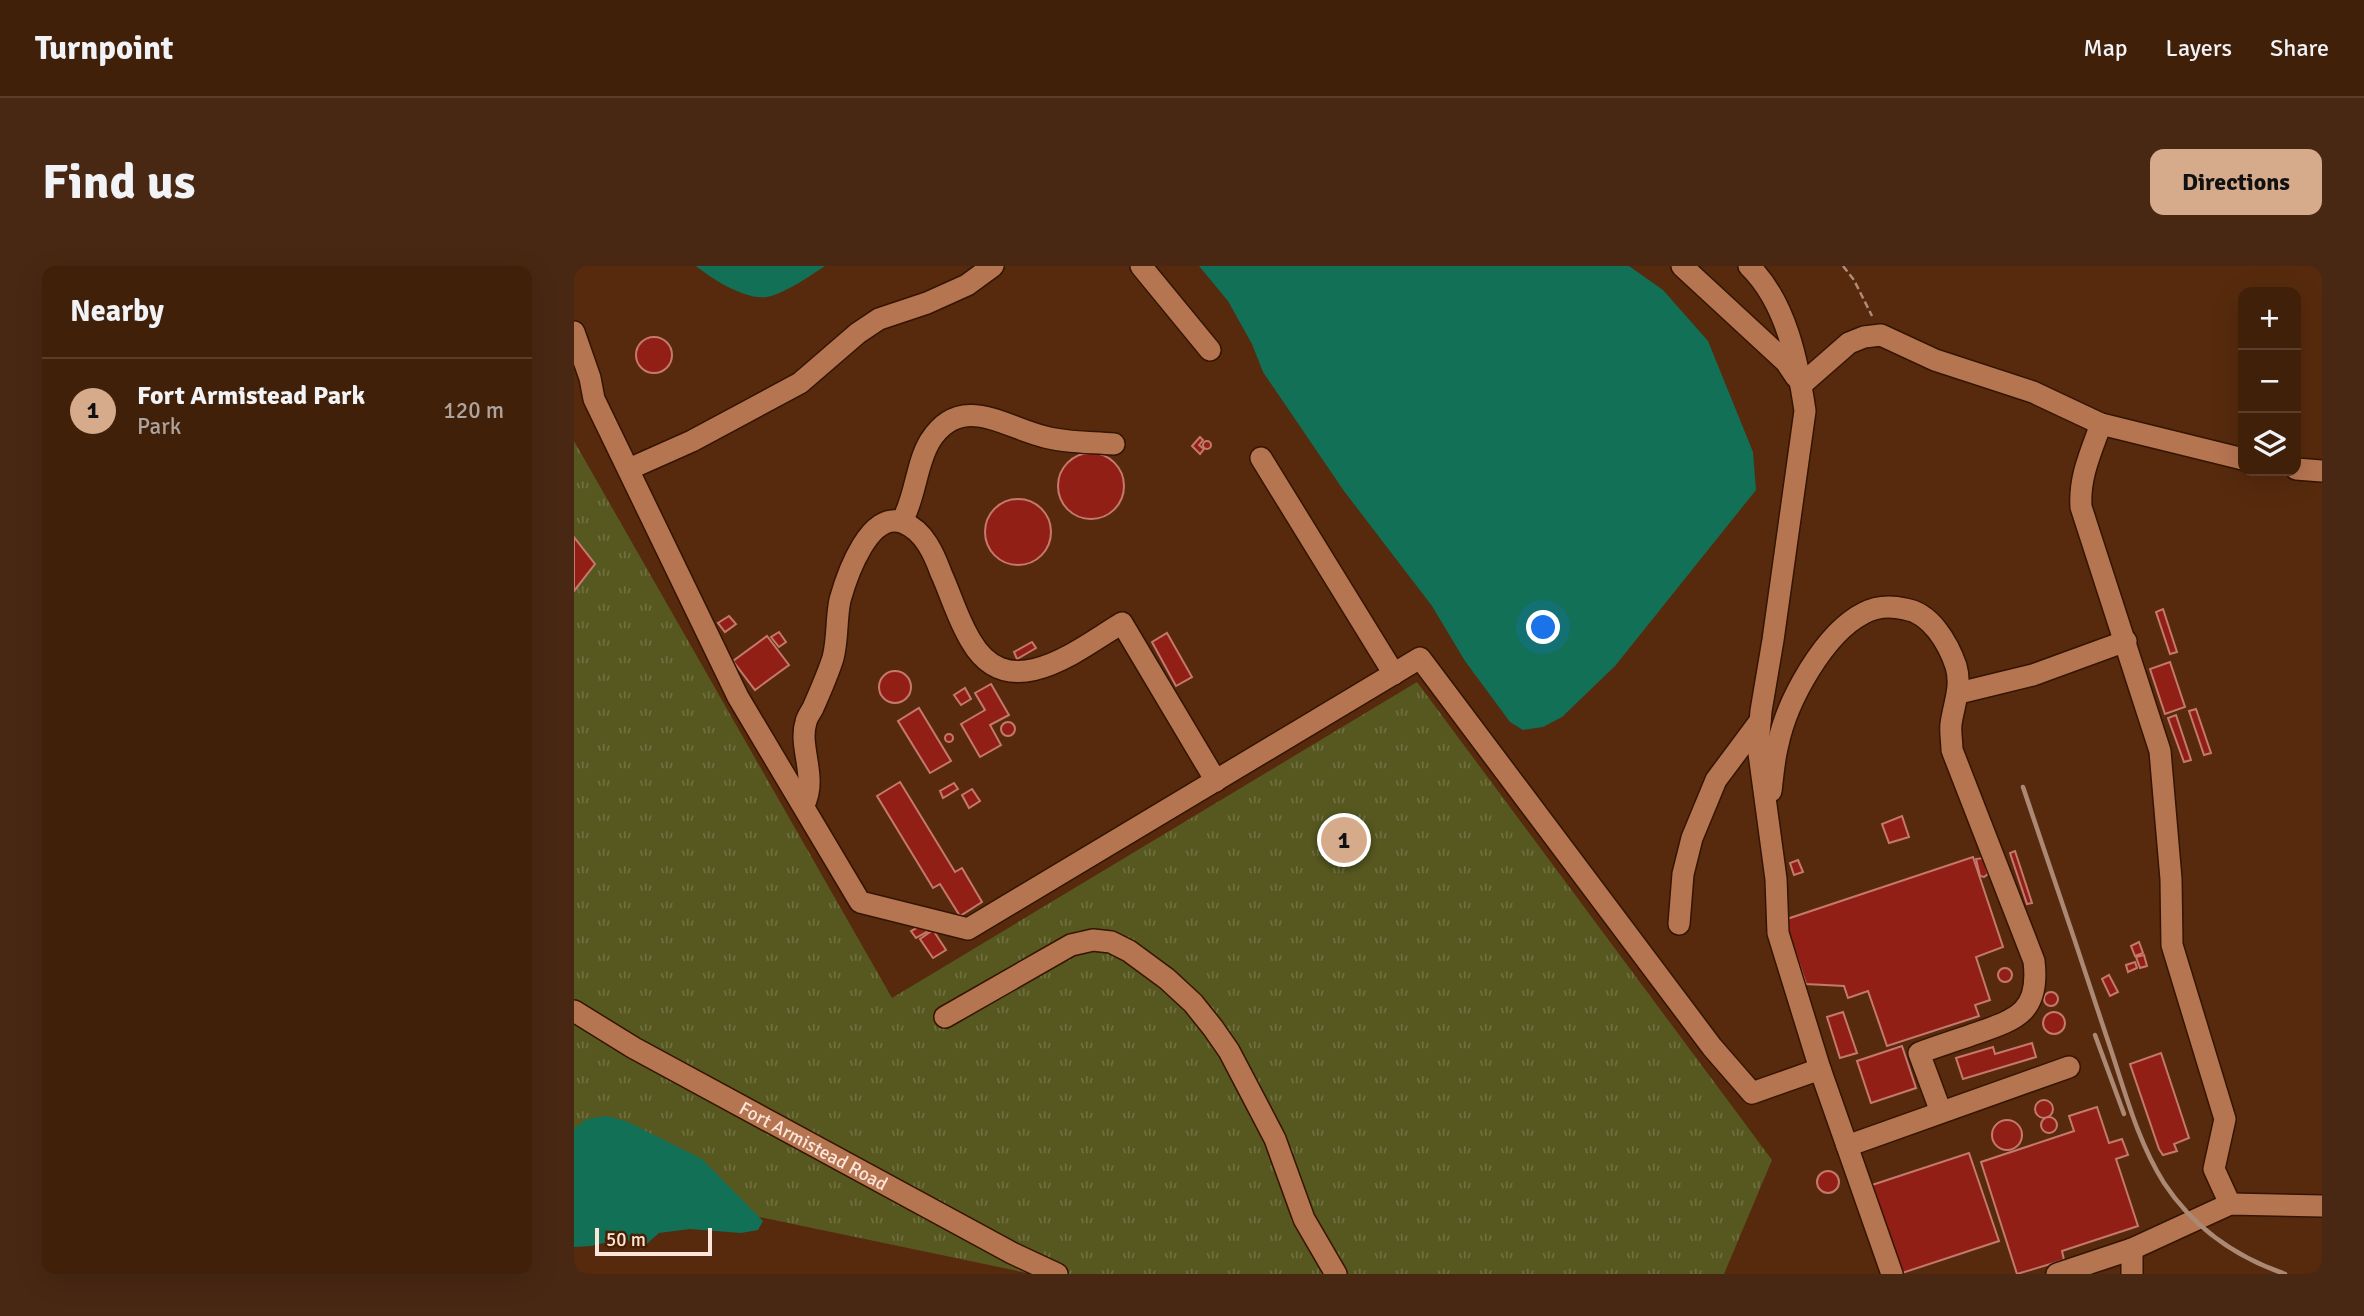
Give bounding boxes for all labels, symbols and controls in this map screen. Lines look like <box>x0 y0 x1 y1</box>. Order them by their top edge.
text: Turnpoint <box>35 28 173 69</box>
text: Map <box>2083 33 2128 63</box>
text: Layers <box>2166 33 2232 63</box>
text: Share <box>2270 33 2329 63</box>
button: Directions <box>2150 149 2322 215</box>
text: Find us <box>42 152 195 212</box>
map controls <box>2238 287 2301 476</box>
button: + <box>2238 287 2301 350</box>
text: Nearby <box>70 293 164 330</box>
button: − <box>2238 350 2301 413</box>
text: Fort Armistead Park <box>137 380 365 412</box>
text: 1 <box>87 396 99 425</box>
text: 120 m <box>443 396 504 425</box>
text: Park <box>137 412 181 441</box>
button: layers <box>2238 413 2301 476</box>
your location <box>1526 610 1560 644</box>
pin: 1 <box>1321 814 1367 866</box>
street label: Fort Armistead Road <box>735 1096 892 1196</box>
scale bar <box>595 1225 712 1257</box>
text: 50 m <box>606 1228 646 1252</box>

